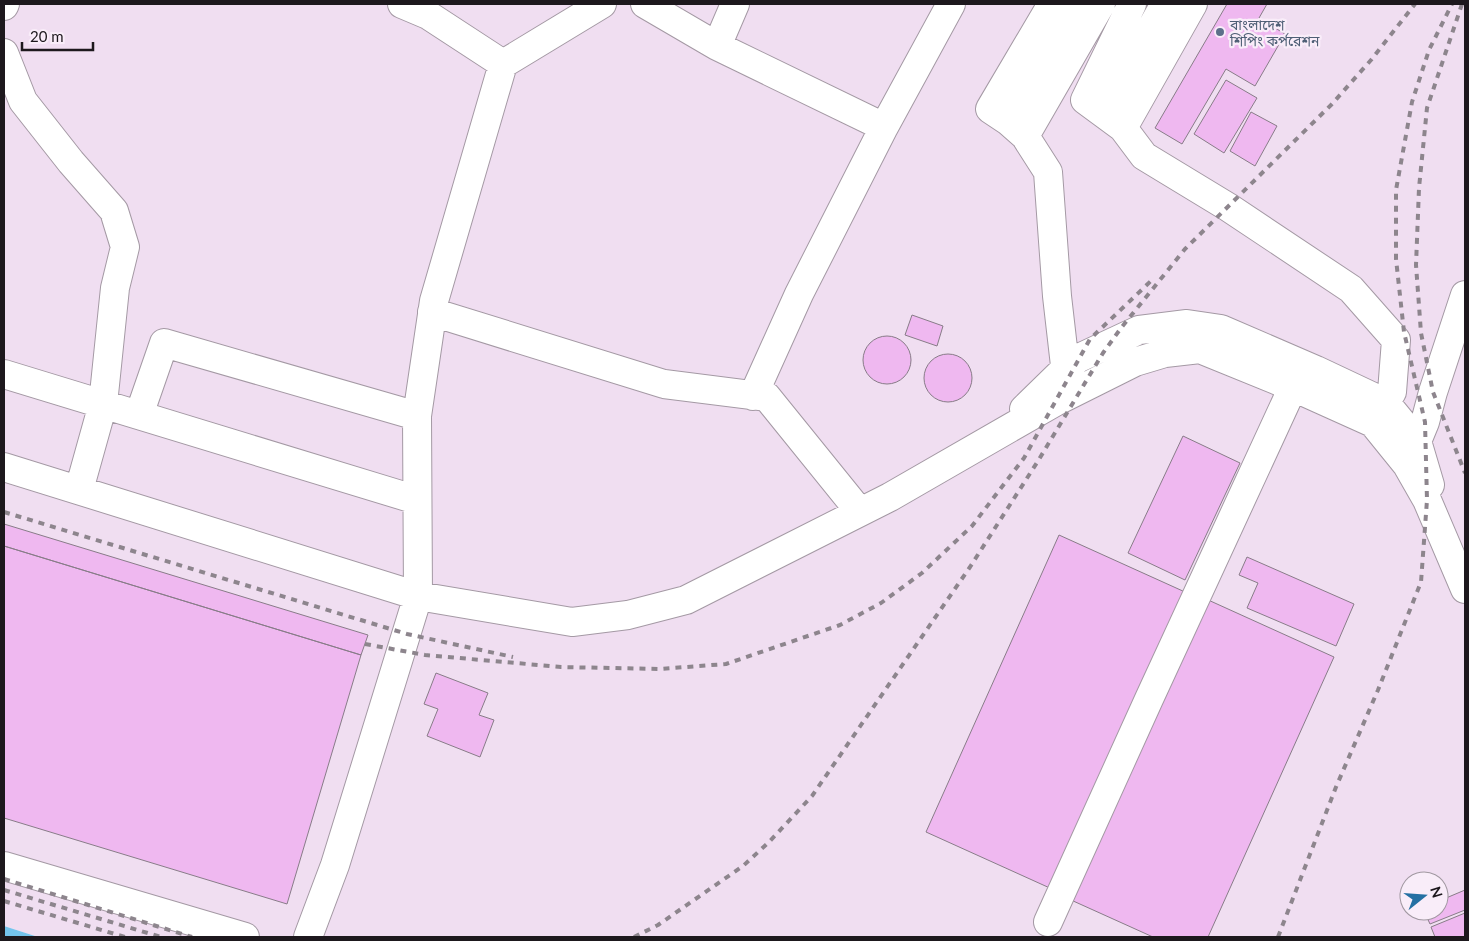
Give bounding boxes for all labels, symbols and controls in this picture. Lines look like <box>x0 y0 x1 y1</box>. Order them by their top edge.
place label: বাংলাদেশ শিপিং কর্পরেশন <box>1229 16 1320 49</box>
scale bar <box>22 20 94 52</box>
marker: বাংলাদেশ শিপিং কর্পরেশন <box>1214 26 1226 38</box>
text: 20 m <box>30 27 64 45</box>
north arrow <box>1399 871 1449 921</box>
text: N <box>1427 884 1447 900</box>

